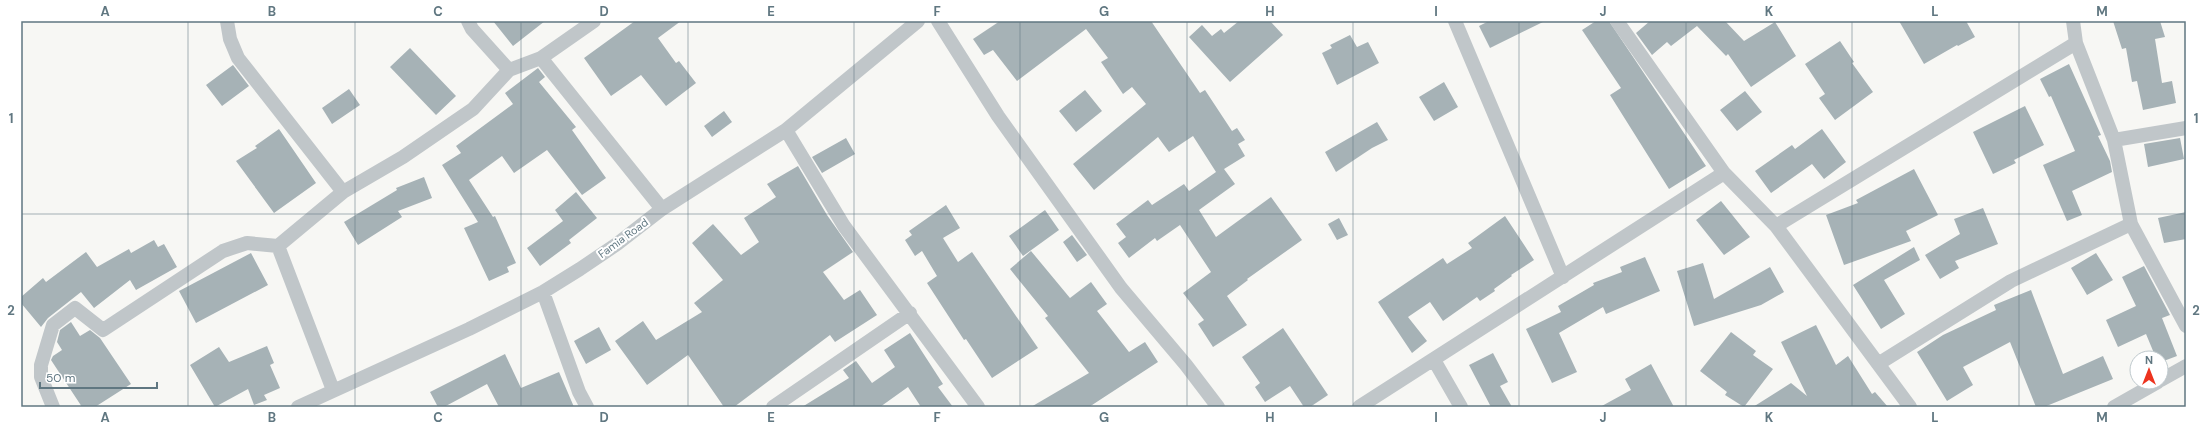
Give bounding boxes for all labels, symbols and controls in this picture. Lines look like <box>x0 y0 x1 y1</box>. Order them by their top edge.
text: A <box>100 3 110 20</box>
text: B <box>268 3 276 20</box>
text: C <box>433 3 443 20</box>
text: D <box>599 3 609 20</box>
text: E <box>767 3 775 20</box>
text: F <box>933 3 941 20</box>
text: G <box>1099 3 1109 20</box>
text: H <box>1265 3 1275 20</box>
text: I <box>1434 3 1438 20</box>
text: J <box>1599 3 1607 20</box>
text: K <box>1765 3 1774 20</box>
text: L <box>1931 3 1939 20</box>
text: M <box>2096 3 2108 20</box>
text: 1 <box>9 110 13 127</box>
text: 1 <box>2194 110 2198 127</box>
street label: Famia Road <box>595 215 651 261</box>
text: 2 <box>7 302 15 319</box>
text: 2 <box>2192 302 2200 319</box>
north arrow <box>2129 350 2169 390</box>
text: N <box>2145 353 2153 367</box>
scale bar <box>40 364 157 390</box>
text: 50 m <box>46 370 75 386</box>
text: A <box>100 409 110 426</box>
text: B <box>268 409 276 426</box>
text: C <box>433 409 443 426</box>
text: D <box>599 409 609 426</box>
text: E <box>767 409 775 426</box>
text: F <box>933 409 941 426</box>
text: G <box>1099 409 1109 426</box>
text: H <box>1265 409 1275 426</box>
text: I <box>1434 409 1438 426</box>
text: J <box>1599 409 1607 426</box>
text: K <box>1765 409 1774 426</box>
text: L <box>1931 409 1939 426</box>
text: M <box>2096 409 2108 426</box>

